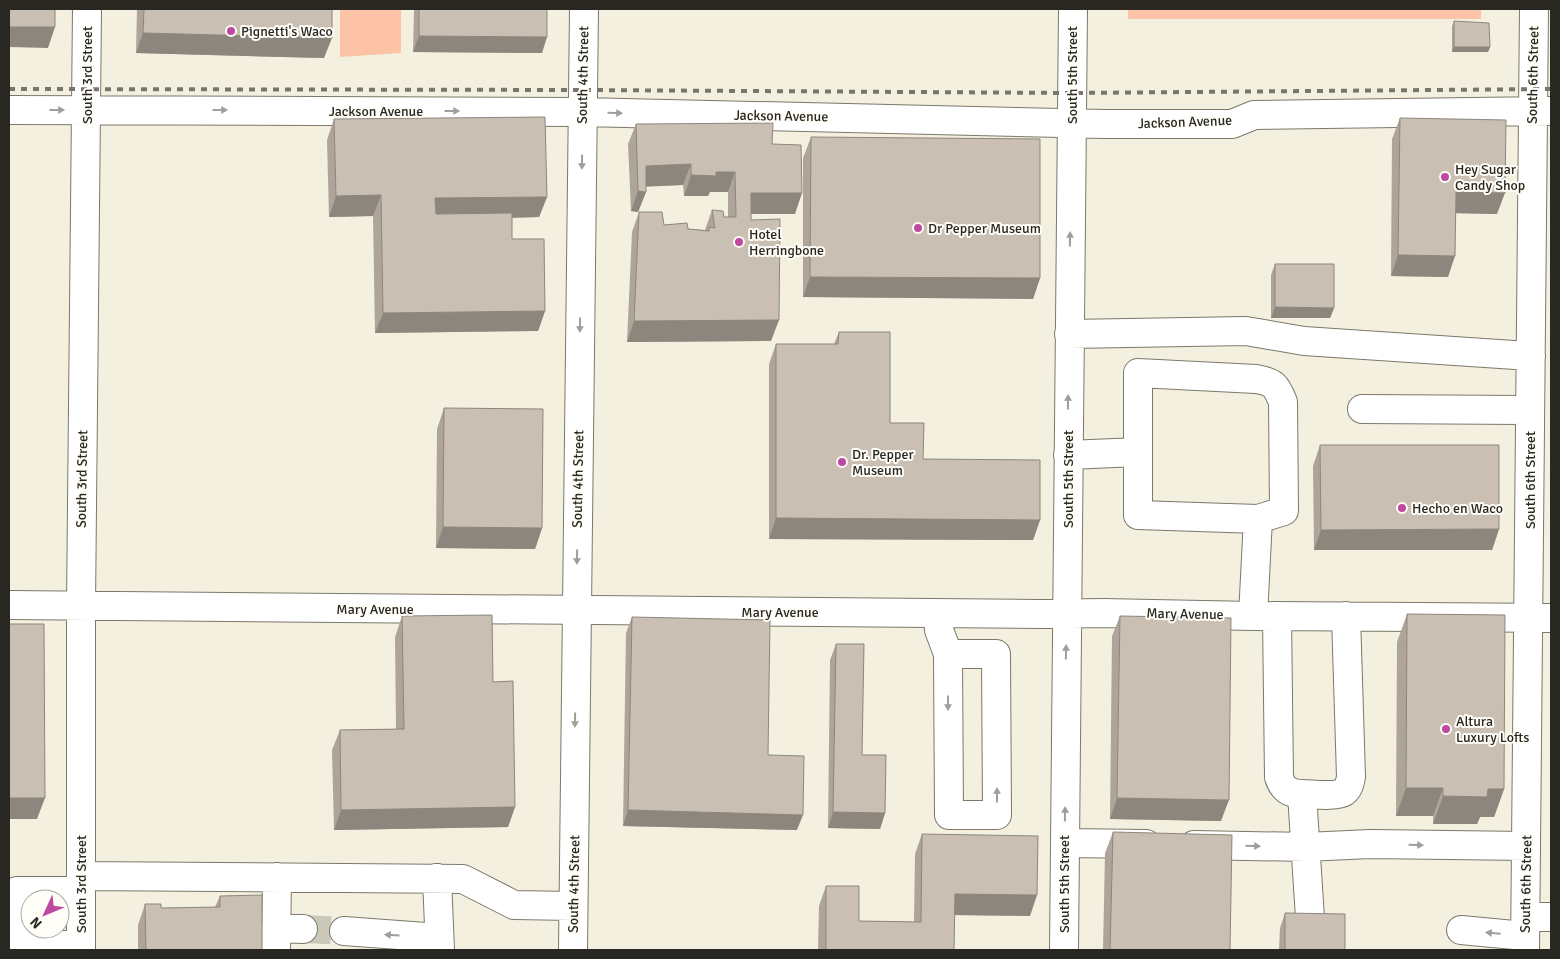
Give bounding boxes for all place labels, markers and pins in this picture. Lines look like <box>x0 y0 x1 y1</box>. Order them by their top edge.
place label: Pignetti's Waco <box>241 23 333 40</box>
marker: Pignetti's Waco <box>225 25 237 37</box>
place label: Hey Sugar Candy Shop <box>1455 161 1525 194</box>
marker: Hey Sugar Candy Shop <box>1439 171 1451 183</box>
place label: Dr Pepper Museum <box>928 220 1041 237</box>
marker: Dr Pepper Museum <box>912 222 924 234</box>
place label: Hotel Herringbone <box>749 226 824 259</box>
marker: Hotel Herringbone <box>733 236 745 248</box>
place label: Dr. Pepper Museum <box>852 446 914 479</box>
marker: Dr. Pepper Museum <box>836 456 848 468</box>
place label: Hecho en Waco <box>1412 500 1503 517</box>
marker: Hecho en Waco <box>1396 502 1408 514</box>
place label: Altura Luxury Lofts <box>1456 713 1529 746</box>
marker: Altura Luxury Lofts <box>1440 723 1452 735</box>

